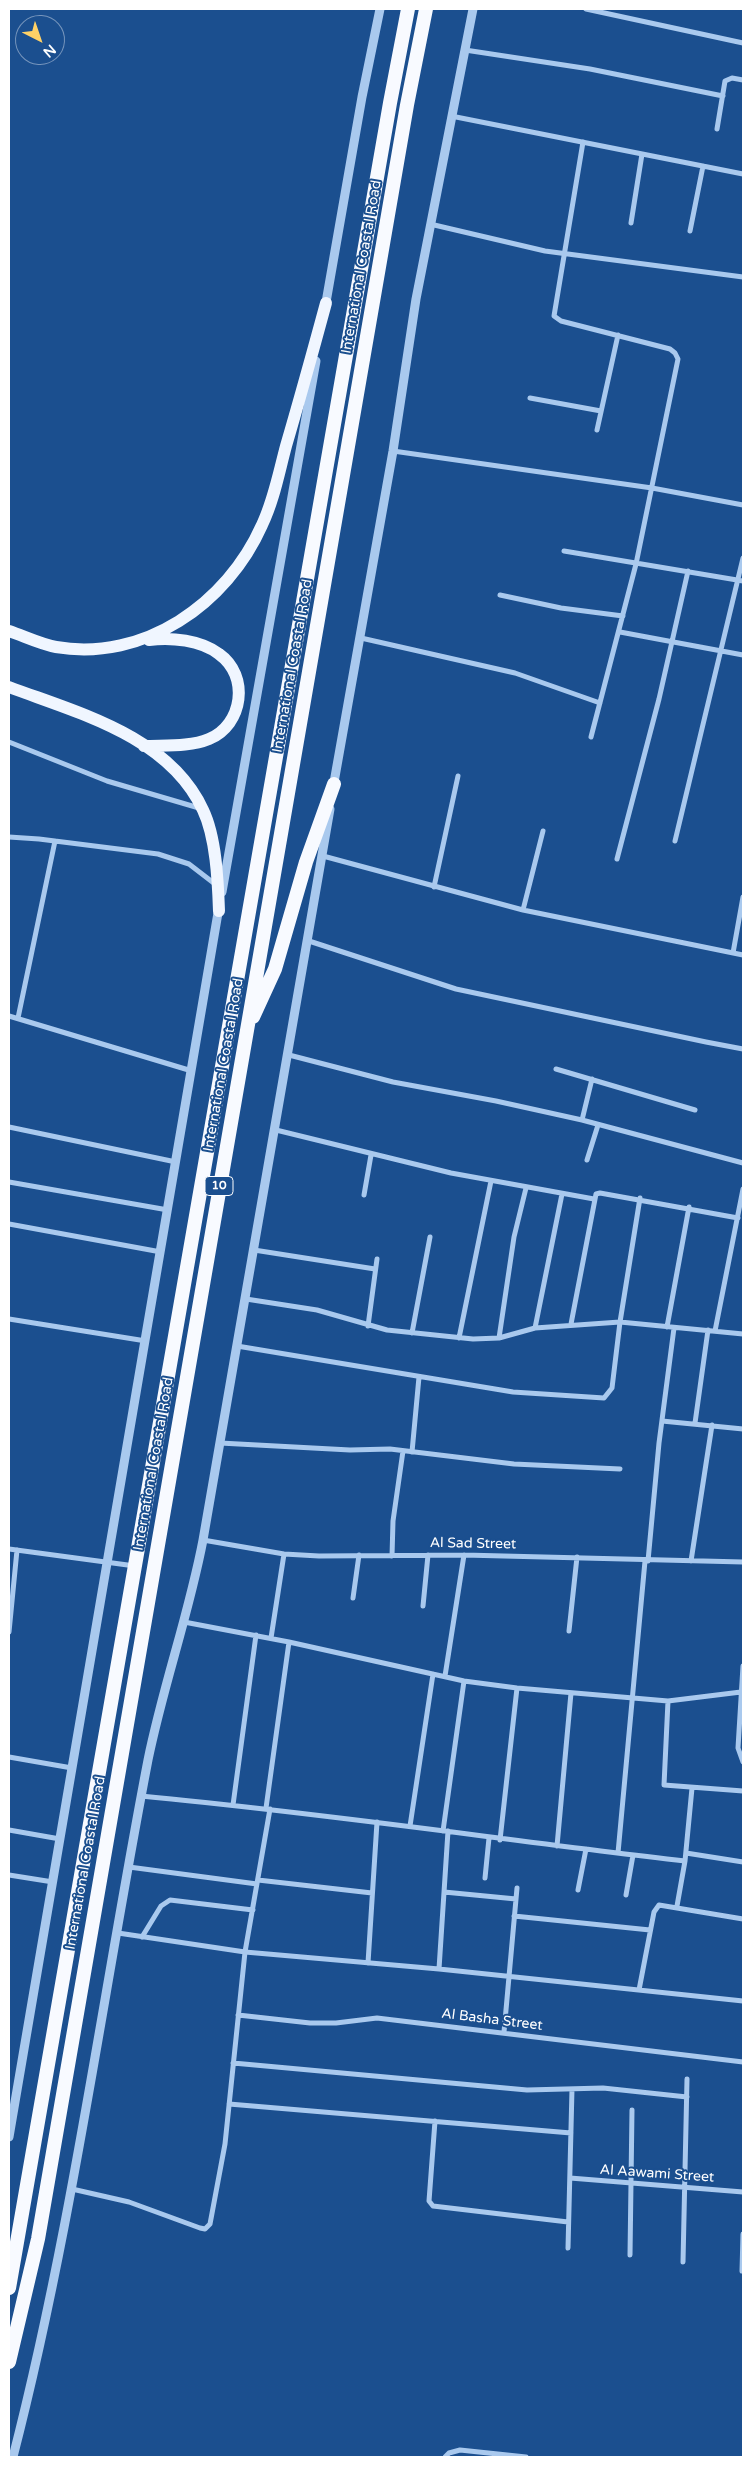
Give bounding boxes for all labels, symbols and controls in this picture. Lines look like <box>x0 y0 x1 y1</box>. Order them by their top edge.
north arrow <box>15 15 65 65</box>
text: N <box>40 41 59 61</box>
street label: International Coastal Road <box>338 179 386 355</box>
street label: International Coastal Road <box>269 578 317 754</box>
street label: International Coastal Road <box>200 977 248 1153</box>
road number: 10 <box>205 1176 233 1196</box>
street label: International Coastal Road <box>130 1376 178 1552</box>
street label: Al Sad Street <box>430 1535 516 1553</box>
street label: International Coastal Road <box>62 1775 110 1951</box>
street label: Al Basha Street <box>440 2005 544 2035</box>
street label: Al Aawami Street <box>599 2162 715 2186</box>

